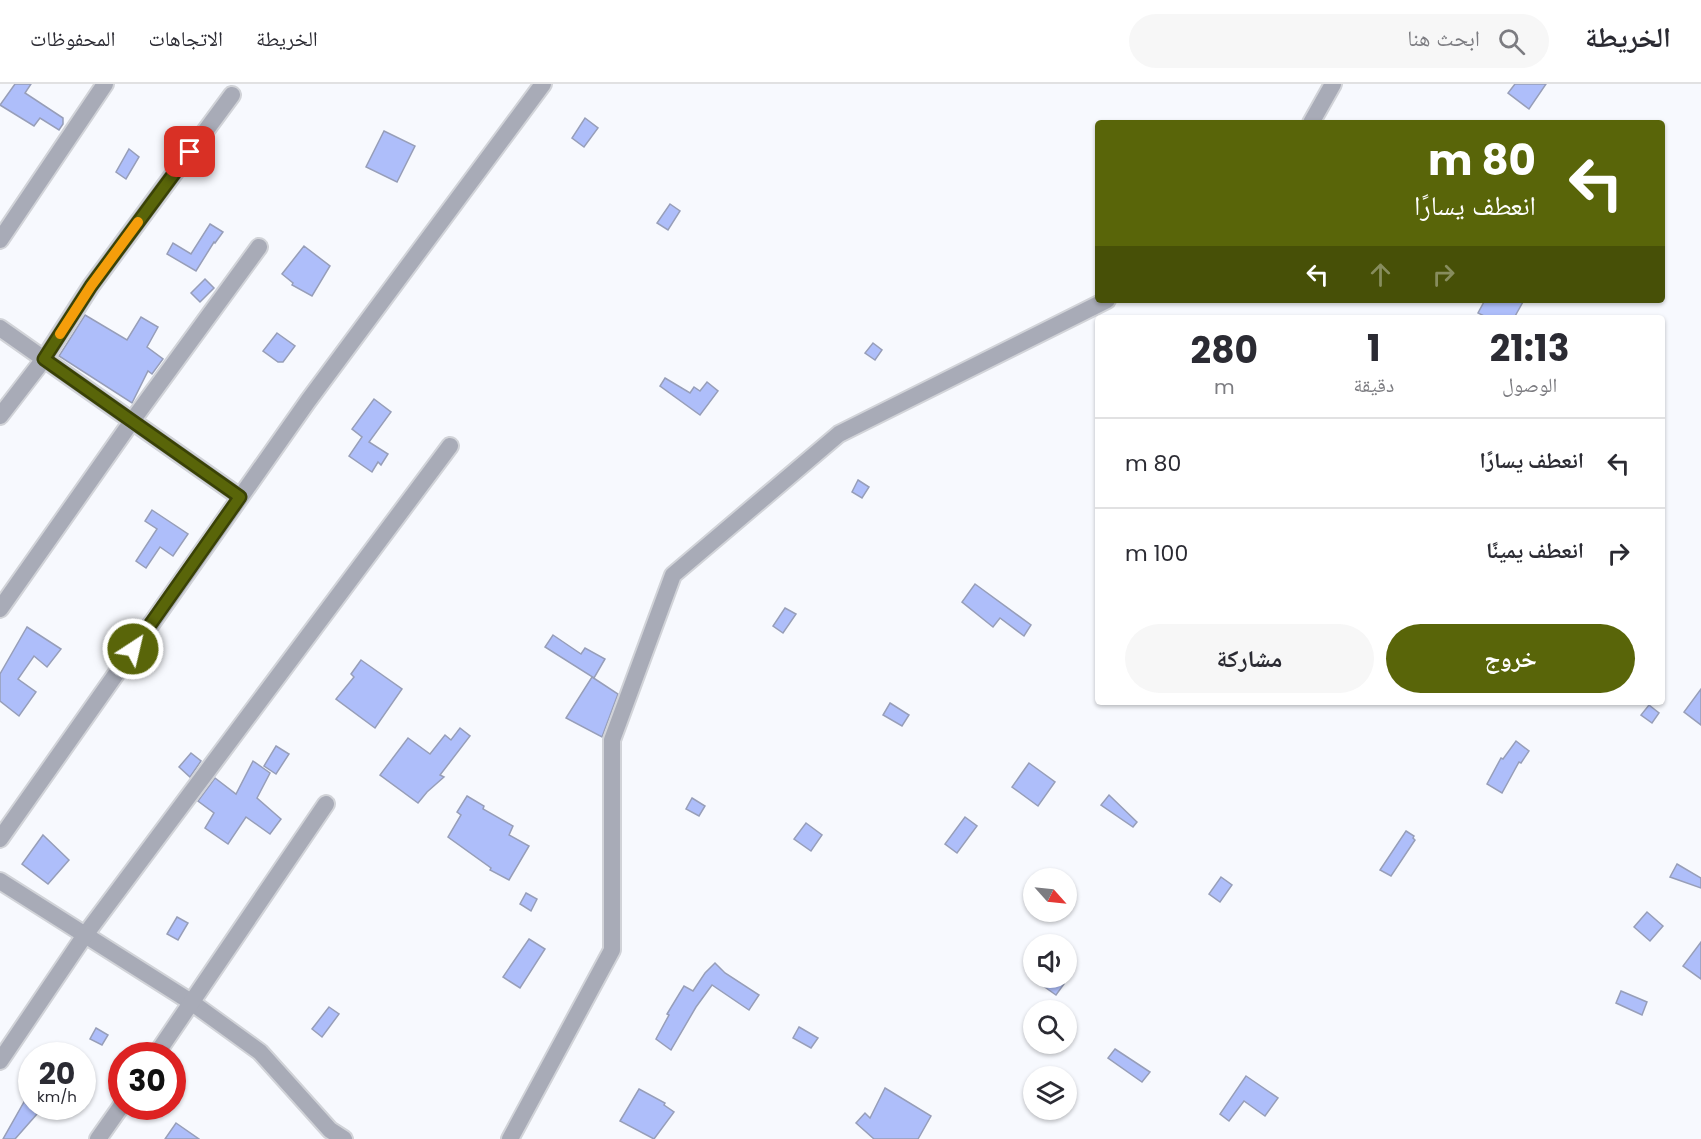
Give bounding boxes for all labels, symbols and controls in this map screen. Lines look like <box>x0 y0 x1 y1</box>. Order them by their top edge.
search box <box>1129 14 1549 68</box>
text: الخريطة <box>1585 18 1671 57</box>
text: ابحث هنا <box>1407 23 1480 54</box>
text: المحفوظات <box>30 24 115 53</box>
text: الاتجاهات <box>148 24 223 53</box>
text: الخريطة <box>256 24 318 53</box>
icon: search <box>1495 25 1528 58</box>
pin <box>164 126 215 177</box>
text: 80 m <box>1428 131 1536 190</box>
icon: arrive <box>173 135 206 168</box>
icon: left <box>1557 144 1635 222</box>
text: انعطف يسارًا <box>1414 187 1536 224</box>
icon: left <box>1301 258 1334 291</box>
icon: ahead <box>1364 258 1397 291</box>
icon: right <box>1427 258 1460 291</box>
text: 1 <box>1367 323 1381 374</box>
text: 21:13 <box>1490 323 1569 374</box>
text: 280 <box>1191 325 1258 376</box>
text: دقيقة <box>1354 371 1394 399</box>
text: الوصول <box>1502 371 1557 399</box>
text: m <box>1214 373 1235 401</box>
text: انعطف يسارًا <box>1480 445 1584 476</box>
icon: left <box>1602 447 1635 480</box>
text: 80 m <box>1125 448 1181 479</box>
text: انعطف يمينًا <box>1486 535 1584 566</box>
icon: right <box>1602 537 1635 570</box>
text: 100 m <box>1125 538 1188 569</box>
position arrow <box>101 617 165 681</box>
button: مشاركة <box>1125 624 1374 693</box>
button: خروج <box>1386 624 1635 693</box>
north arrow <box>1023 868 1077 922</box>
map controls <box>1023 868 1077 1120</box>
button: sound <box>1023 934 1077 988</box>
button: search <box>1023 1000 1077 1054</box>
speed limit sign: 30 <box>108 1042 186 1120</box>
text: 20 <box>39 1052 75 1095</box>
button: layers <box>1023 1066 1077 1120</box>
text: km/h <box>37 1086 77 1107</box>

